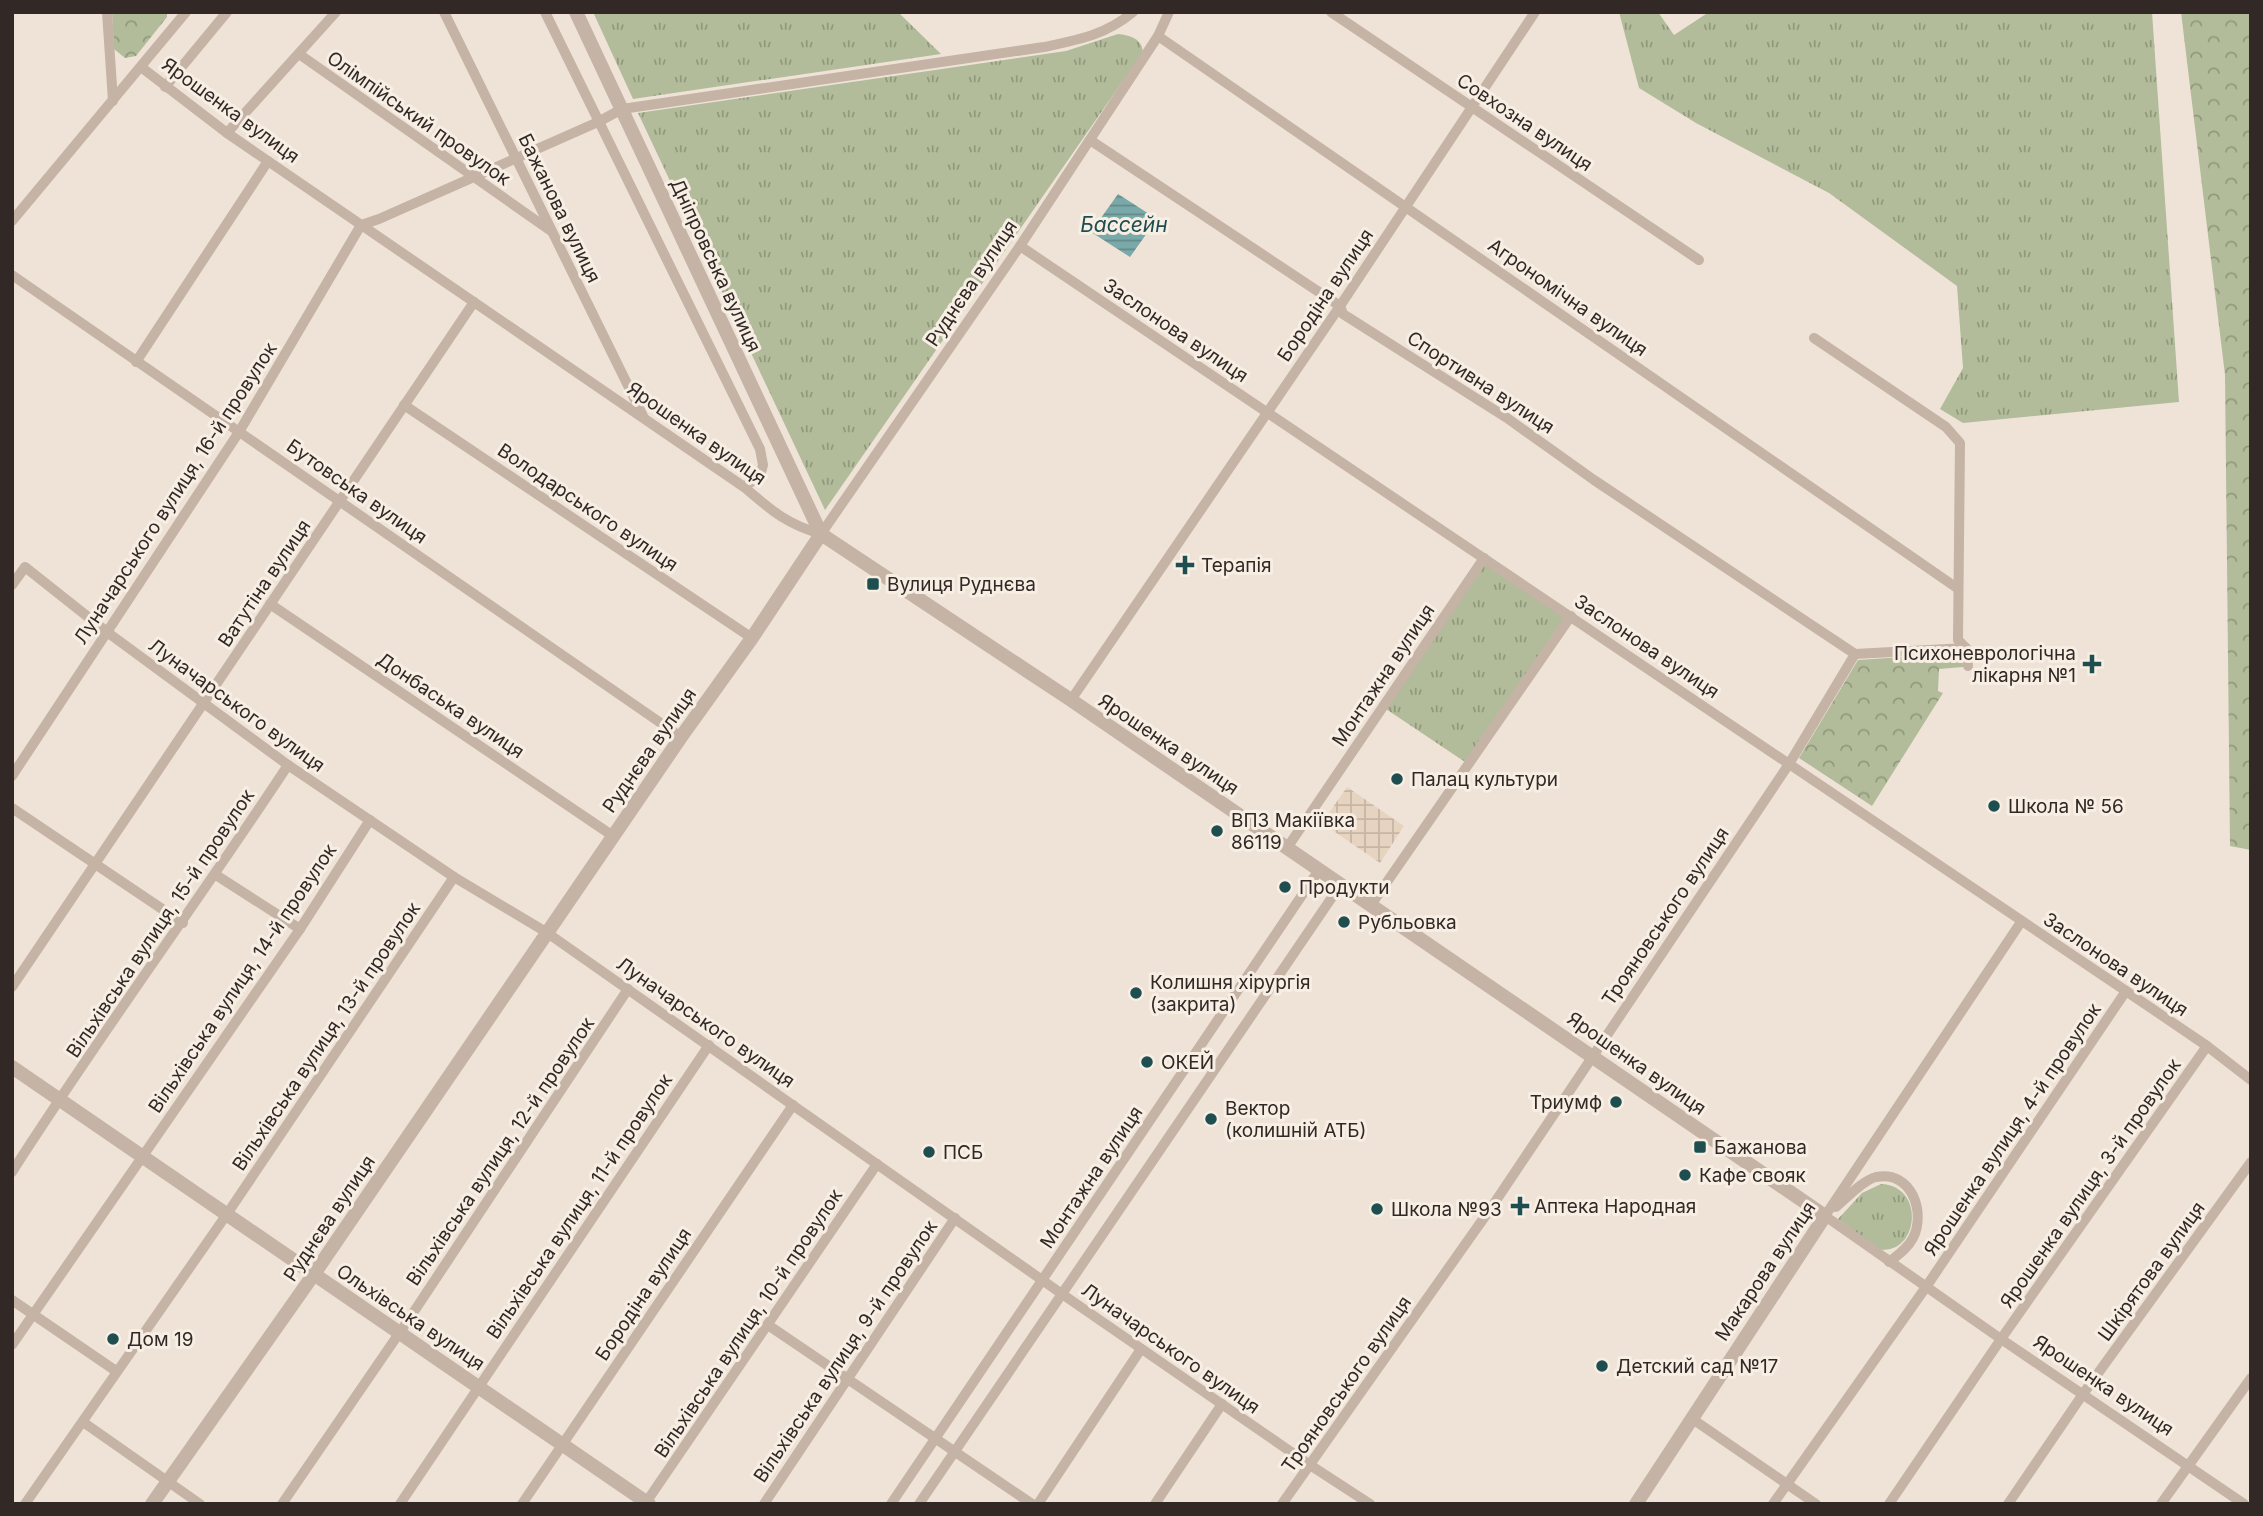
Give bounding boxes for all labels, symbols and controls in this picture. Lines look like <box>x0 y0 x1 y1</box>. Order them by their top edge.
street label: Олімпійський провулок <box>323 46 515 191</box>
street label: Ярошенка вулиця <box>158 53 304 168</box>
street label: Совхозна вулиця <box>1453 69 1597 176</box>
street label: Бажанова вулиця <box>513 130 606 286</box>
street label: Дніпровська вулиця <box>665 175 766 356</box>
water label: Бассейн <box>1080 212 1168 237</box>
street label: Руднєва вулиця <box>921 216 1022 351</box>
street label: Бородіна вулиця <box>1273 225 1378 366</box>
street label: Агрономічна вулиця <box>1484 234 1652 361</box>
street label: Заслонова вулиця <box>1099 273 1252 387</box>
street label: Спортивна вулиця <box>1403 326 1559 439</box>
street label: Луначарського вулиця, 16-й провулок <box>69 337 282 648</box>
street label: Ярошенка вулиця <box>623 377 771 490</box>
street label: Бутовська вулиця <box>282 434 431 549</box>
street label: Володарського вулиця <box>493 438 682 576</box>
street label: Ватутіна вулиця <box>213 515 316 651</box>
place label: Терапія <box>1201 554 1272 577</box>
marker: Терапія <box>1175 555 1195 575</box>
place label: Вулиця Руднєва <box>887 573 1036 596</box>
marker: Вулиця Руднєва <box>865 576 881 592</box>
street label: Заслонова вулиця <box>1570 589 1723 703</box>
street label: Монтажна вулиця <box>1327 600 1440 751</box>
street label: Луначарського вулиця <box>144 634 329 777</box>
place label: Психоневрологічна лікарня №1 <box>1894 642 2076 687</box>
street label: Донбаська вулиця <box>373 648 529 763</box>
marker: Психоневрологічна лікарня №1 <box>2082 654 2102 674</box>
street label: Руднєва вулиця <box>598 683 701 817</box>
street label: Ярошенка вулиця <box>1094 689 1243 800</box>
place label: Палац культури <box>1411 768 1558 791</box>
marker: Палац культури <box>1389 771 1405 787</box>
street label: Вільхівська вулиця, 15-й провулок <box>62 784 260 1062</box>
place label: Школа № 56 <box>2008 795 2124 818</box>
marker: Школа № 56 <box>1986 798 2002 814</box>
place label: ВПЗ Макіївка 86119 <box>1231 809 1355 854</box>
marker: ВПЗ Макіївка 86119 <box>1209 823 1225 839</box>
street label: Трояновського вулиця <box>1597 823 1734 1010</box>
street label: Вільхівська вулиця, 14-й провулок <box>143 839 342 1117</box>
place label: Продукти <box>1299 876 1389 899</box>
marker: Продукти <box>1277 879 1293 895</box>
street label: Вільхівська вулиця, 13-й провулок <box>228 897 426 1175</box>
street label: Заслонова вулиця <box>2039 907 2192 1021</box>
place label: Рубльовка <box>1358 911 1457 934</box>
marker: Рубльовка <box>1336 914 1352 930</box>
street label: Луначарського вулиця <box>612 952 799 1093</box>
place label: Колишня хірургія (закрита) <box>1150 971 1311 1016</box>
marker: Колишня хірургія (закрита) <box>1128 985 1144 1001</box>
street label: Ярошенка вулиця, 4-й провулок <box>1919 998 2106 1260</box>
street label: Ярошенка вулиця <box>1563 1007 1711 1120</box>
street label: Вільхівська вулиця, 12-й провулок <box>402 1012 600 1290</box>
place label: ОКЕЙ <box>1161 1050 1214 1074</box>
marker: ОКЕЙ <box>1139 1054 1155 1070</box>
street label: Ярошенка вулиця, 3-й провулок <box>1995 1054 2186 1312</box>
street label: Вільхівська вулиця, 11-й провулок <box>482 1069 677 1343</box>
place label: Триумф <box>1530 1091 1602 1114</box>
marker: Триумф <box>1608 1094 1624 1110</box>
place label: Вектор (колишній АТБ) <box>1225 1097 1366 1142</box>
street label: Монтажна вулиця <box>1035 1102 1148 1253</box>
marker: Вектор (колишній АТБ) <box>1203 1111 1219 1127</box>
place label: Бажанова <box>1714 1136 1807 1159</box>
marker: Бажанова <box>1692 1139 1708 1155</box>
place label: ПСБ <box>943 1141 983 1164</box>
marker: ПСБ <box>921 1144 937 1160</box>
street label: Руднєва вулиця <box>279 1151 380 1286</box>
place label: Кафе свояк <box>1699 1164 1806 1187</box>
marker: Кафе свояк <box>1677 1167 1693 1183</box>
street label: Вільхівська вулиця, 10-й провулок <box>650 1184 848 1462</box>
place label: Аптека Народная <box>1534 1195 1696 1218</box>
street label: Макарова вулиця <box>1710 1197 1821 1345</box>
street label: Шкірятова вулиця <box>2093 1197 2210 1345</box>
place label: Школа №93 <box>1391 1198 1502 1221</box>
marker: Аптека Народная <box>1512 1198 1528 1214</box>
marker: Школа №93 <box>1369 1201 1385 1217</box>
street label: Вільхівська вулиця, 9-й провулок <box>749 1215 942 1487</box>
street label: Бородіна вулиця <box>591 1224 696 1365</box>
street label: Ольхівська вулиця <box>332 1259 489 1376</box>
street label: Луначарського вулиця <box>1077 1278 1264 1419</box>
street label: Трояновського вулиця <box>1277 1292 1416 1477</box>
place label: Дом 19 <box>127 1328 193 1351</box>
street label: Ярошенка вулиця <box>2029 1330 2178 1441</box>
marker: Дом 19 <box>105 1331 121 1347</box>
place label: Детский сад №17 <box>1616 1355 1778 1378</box>
marker: Детский сад №17 <box>1594 1358 1610 1374</box>

